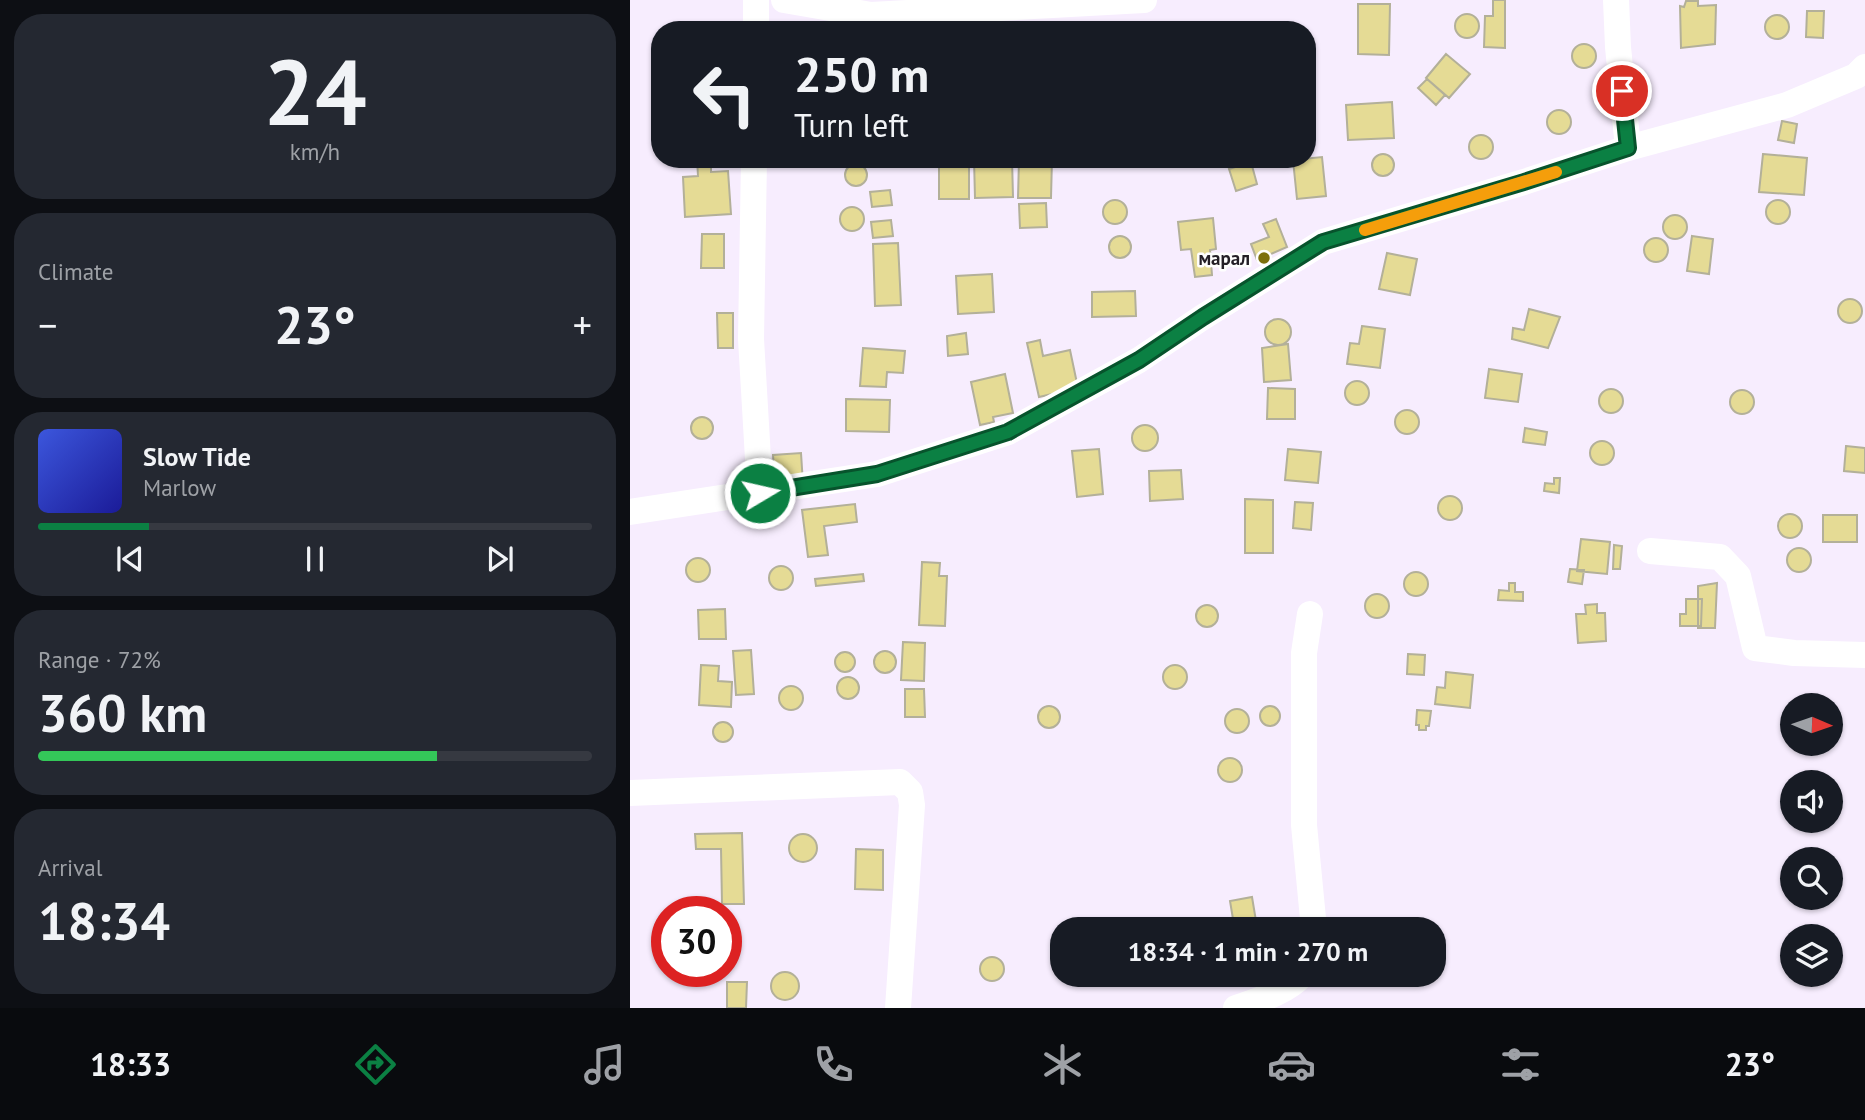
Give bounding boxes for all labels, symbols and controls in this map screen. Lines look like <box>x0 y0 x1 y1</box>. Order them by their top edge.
text: 24 <box>263 32 367 150</box>
text: 250 m <box>794 42 929 106</box>
icon: left <box>679 49 770 140</box>
pin <box>1592 61 1652 121</box>
icon: arrive <box>1603 72 1641 110</box>
text: Turn left <box>794 104 909 146</box>
text: km/h <box>290 137 340 166</box>
place label: марал <box>1198 246 1250 270</box>
marker: марал <box>1256 250 1272 266</box>
text: Climate <box>38 257 113 286</box>
text: 23° <box>274 291 356 358</box>
text: − <box>38 300 57 349</box>
text: + <box>573 300 592 349</box>
text: Slow Tide <box>143 440 251 473</box>
position arrow <box>723 456 797 530</box>
text: Marlow <box>143 473 216 502</box>
icon: previous <box>111 540 149 578</box>
icon: pause <box>296 540 334 578</box>
icon: next <box>481 540 519 578</box>
text: Range · 72% <box>38 645 161 674</box>
text: 360 km <box>38 679 207 746</box>
north arrow <box>1780 693 1843 756</box>
map controls <box>1780 693 1843 987</box>
button: sound <box>1780 770 1843 833</box>
button: search <box>1780 847 1843 910</box>
text: Arrival <box>38 853 102 882</box>
text: 18:34 <box>38 887 170 954</box>
speed limit sign: 30 <box>651 896 742 987</box>
button: layers <box>1780 924 1843 987</box>
text: 18:34 · 1 min · 270 m <box>1128 935 1368 968</box>
icon: directions <box>351 1040 400 1089</box>
icon: music <box>580 1040 629 1089</box>
icon: phone <box>809 1040 858 1089</box>
icon: climate <box>1038 1040 1087 1089</box>
icon: car <box>1267 1040 1316 1089</box>
icon: filters <box>1496 1040 1545 1089</box>
text: 18:33 <box>90 1043 171 1085</box>
text: 23° <box>1725 1043 1775 1085</box>

